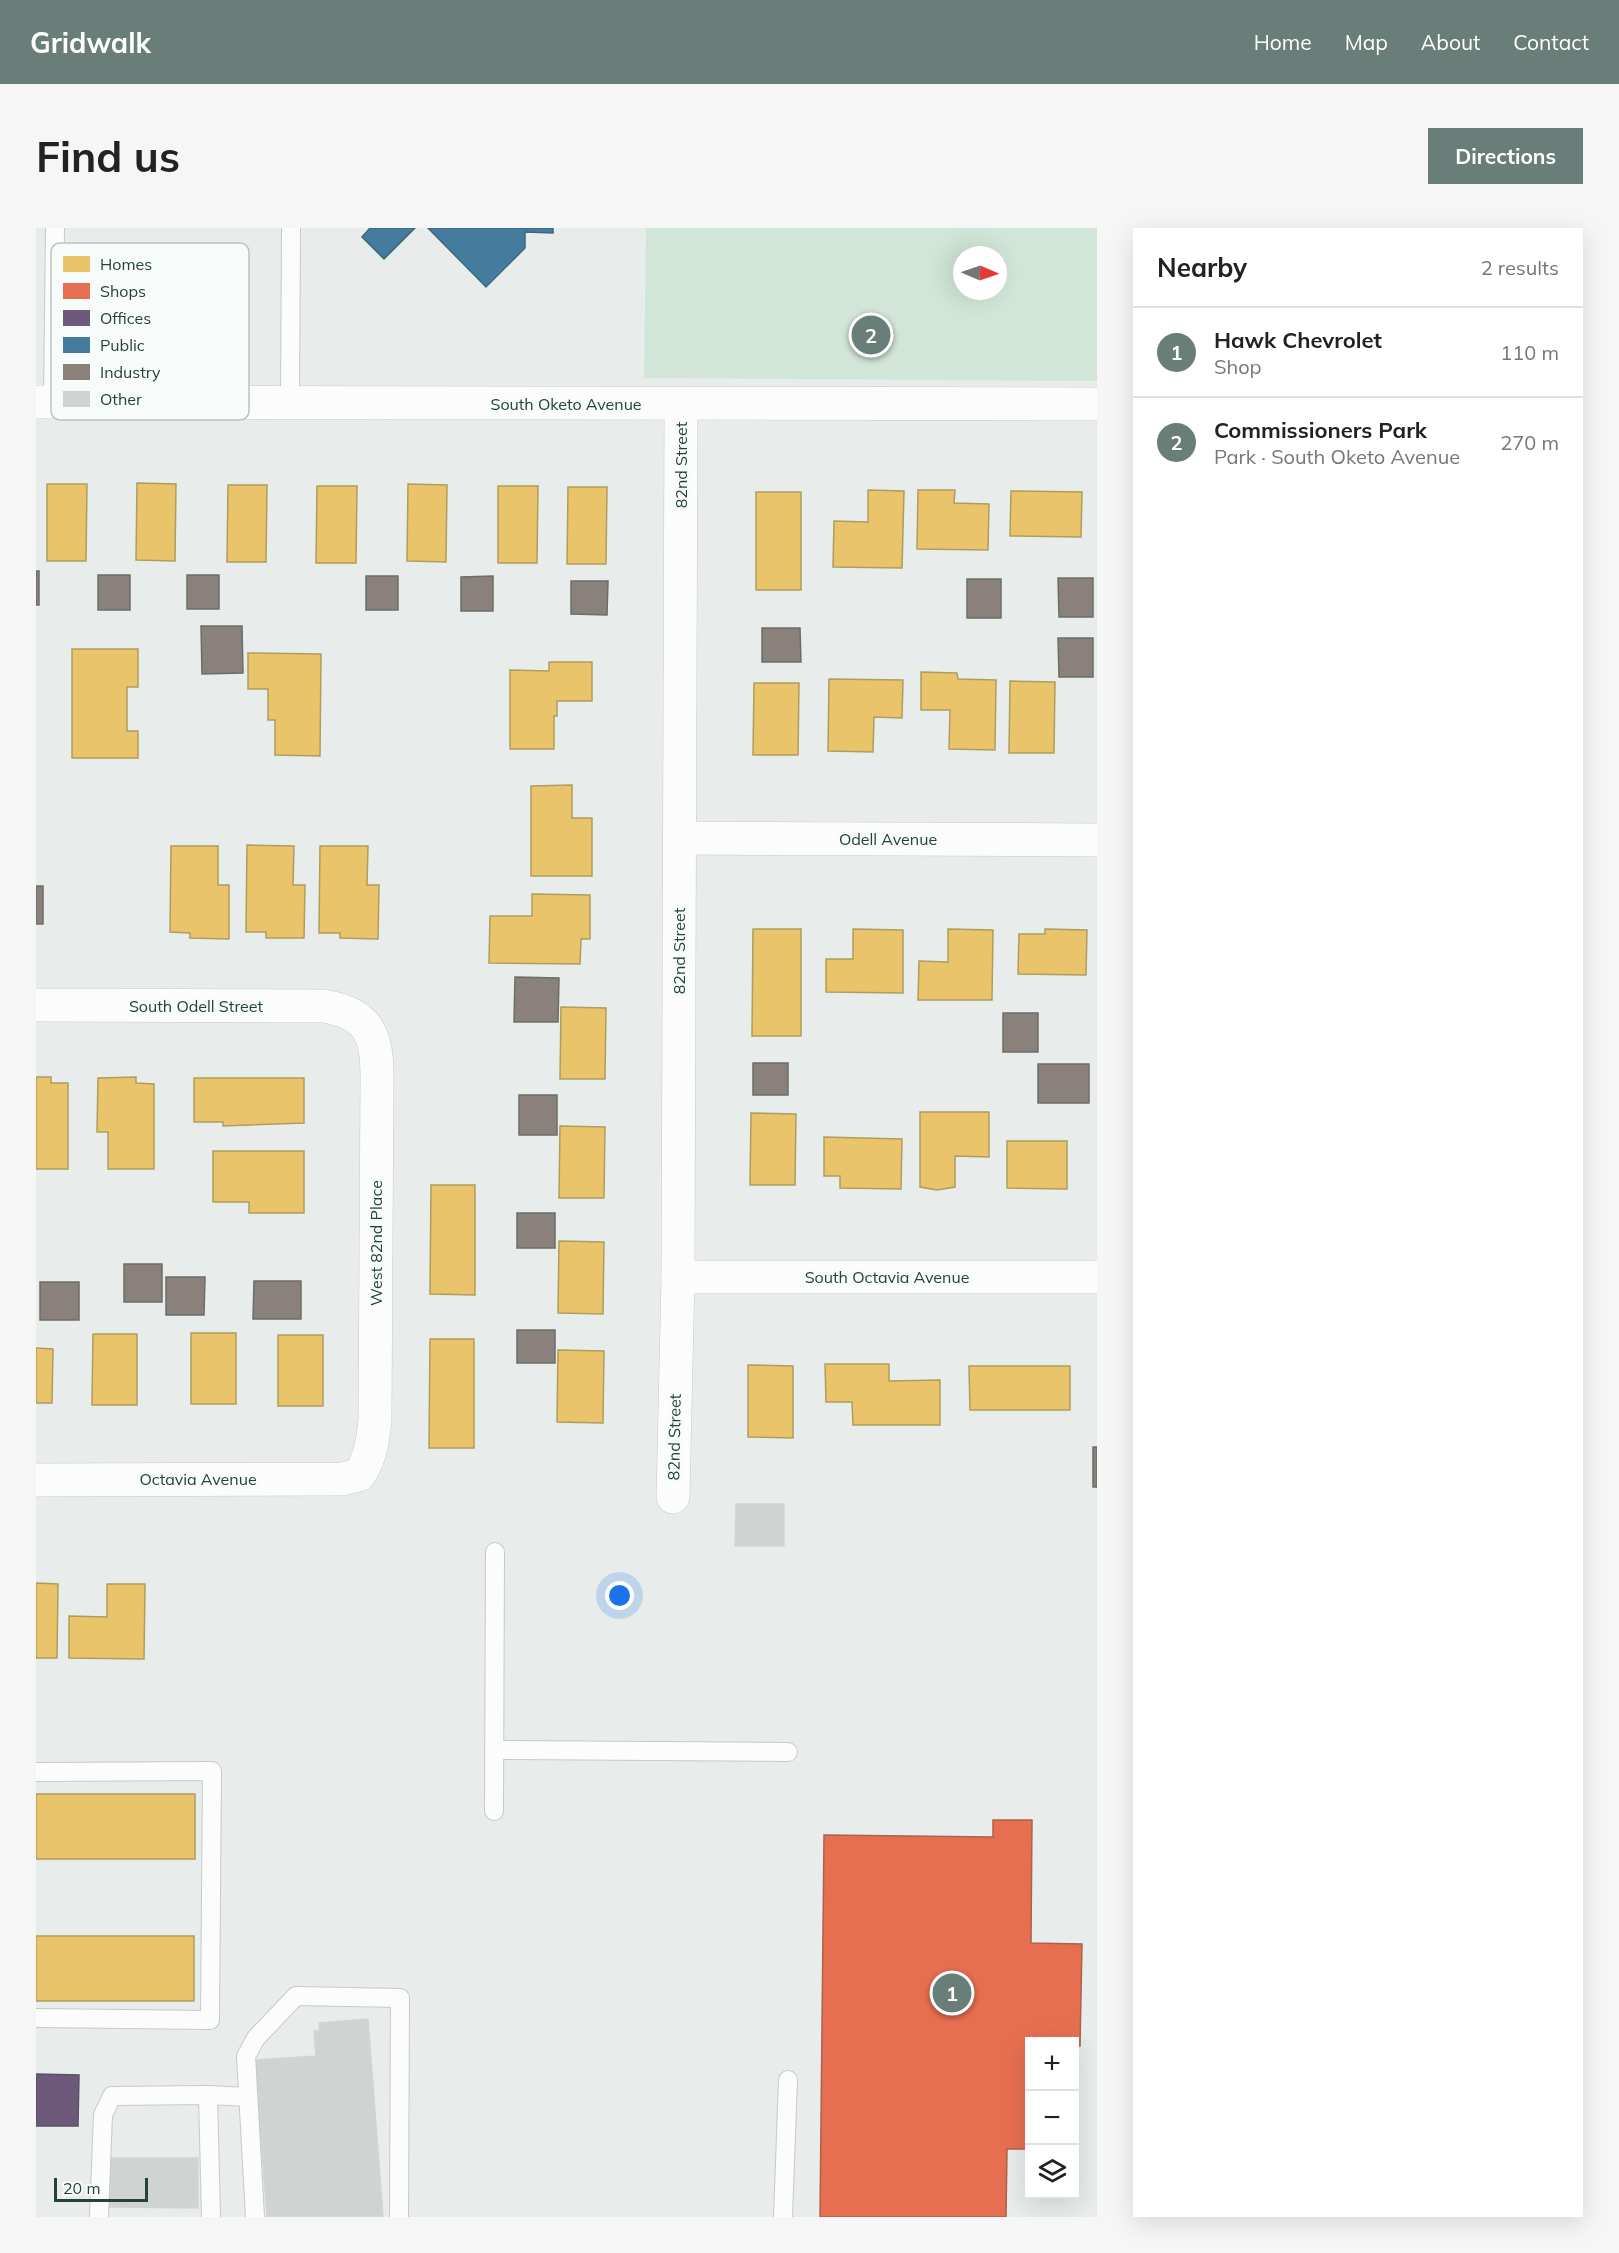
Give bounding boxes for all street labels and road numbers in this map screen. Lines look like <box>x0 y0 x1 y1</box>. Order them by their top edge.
street label: South Oketo Avenue <box>490 394 642 414</box>
street label: 82nd Street <box>671 421 691 508</box>
street label: Odell Avenue <box>839 829 937 849</box>
street label: 82nd Street <box>669 907 689 994</box>
street label: South Odell Street <box>129 996 263 1016</box>
street label: West 82nd Place <box>366 1180 386 1306</box>
street label: South Octavia Avenue <box>805 1267 969 1287</box>
street label: 82nd Street <box>663 1393 685 1480</box>
street label: Octavia Avenue <box>139 1469 257 1489</box>

